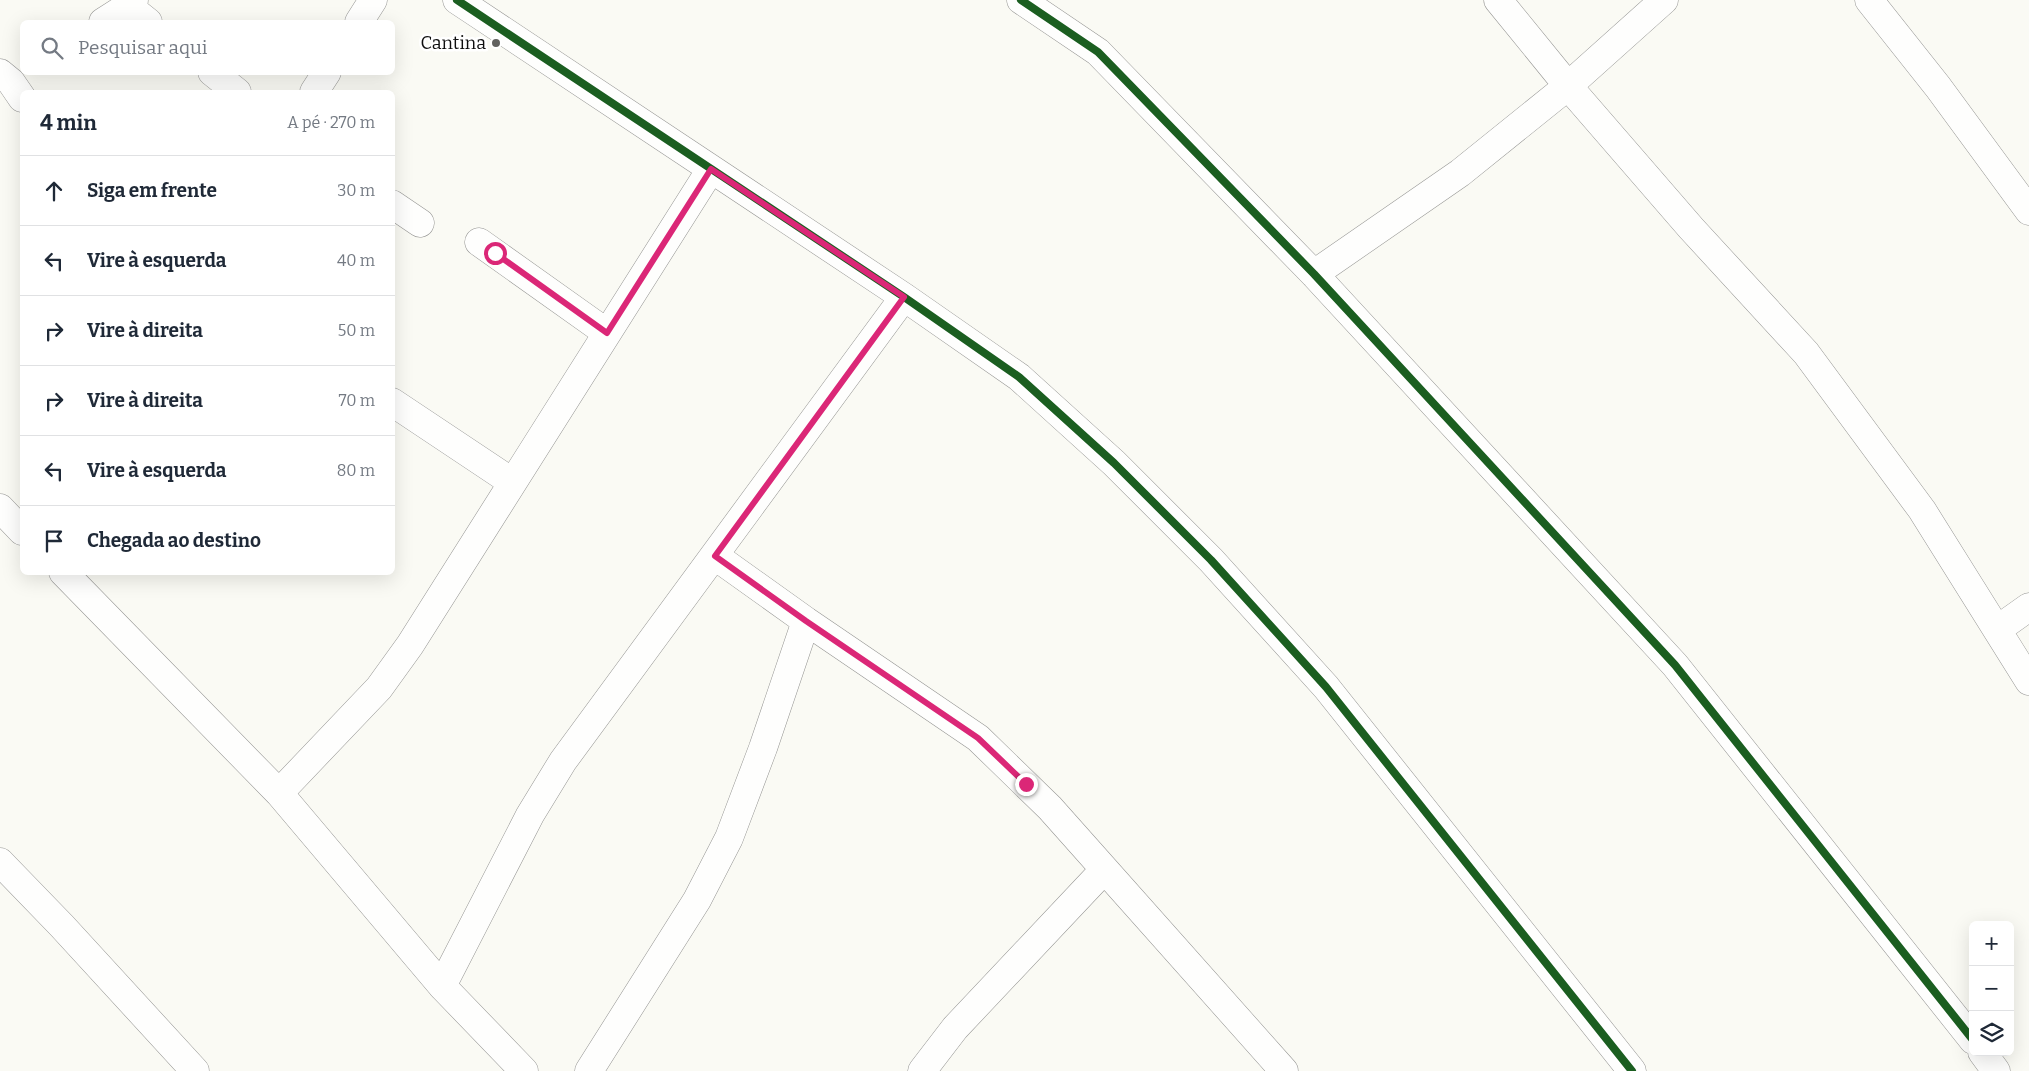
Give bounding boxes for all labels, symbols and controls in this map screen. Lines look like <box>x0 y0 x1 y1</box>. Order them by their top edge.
search box <box>20 20 395 75</box>
place label: Cantina <box>420 32 486 54</box>
icon: search <box>38 34 66 62</box>
text: Pesquisar aqui <box>78 36 207 59</box>
marker: Cantina <box>490 37 502 49</box>
text: 4 min <box>40 110 97 136</box>
text: A pé · 270 m <box>287 113 375 132</box>
icon: ahead <box>40 177 68 205</box>
text: Siga em frente <box>87 179 217 202</box>
text: 30 m <box>337 181 375 200</box>
route start <box>484 242 507 265</box>
icon: left <box>40 247 68 275</box>
text: Vire à esquerda <box>87 249 226 272</box>
text: 40 m <box>337 251 375 270</box>
icon: right <box>40 317 68 345</box>
text: Vire à direita <box>87 319 203 342</box>
text: 50 m <box>338 321 375 340</box>
icon: right <box>40 387 68 415</box>
text: Vire à direita <box>87 389 203 412</box>
text: 70 m <box>339 391 375 410</box>
icon: left <box>40 457 68 485</box>
text: Vire à esquerda <box>87 459 226 482</box>
text: 80 m <box>337 461 375 480</box>
icon: arrive <box>40 527 68 555</box>
text: Chegada ao destino <box>87 529 261 552</box>
route end <box>1015 773 1038 796</box>
map controls <box>1969 921 2014 1056</box>
button: + <box>1969 921 2014 966</box>
button: − <box>1969 966 2014 1011</box>
button: layers <box>1969 1011 2014 1056</box>

